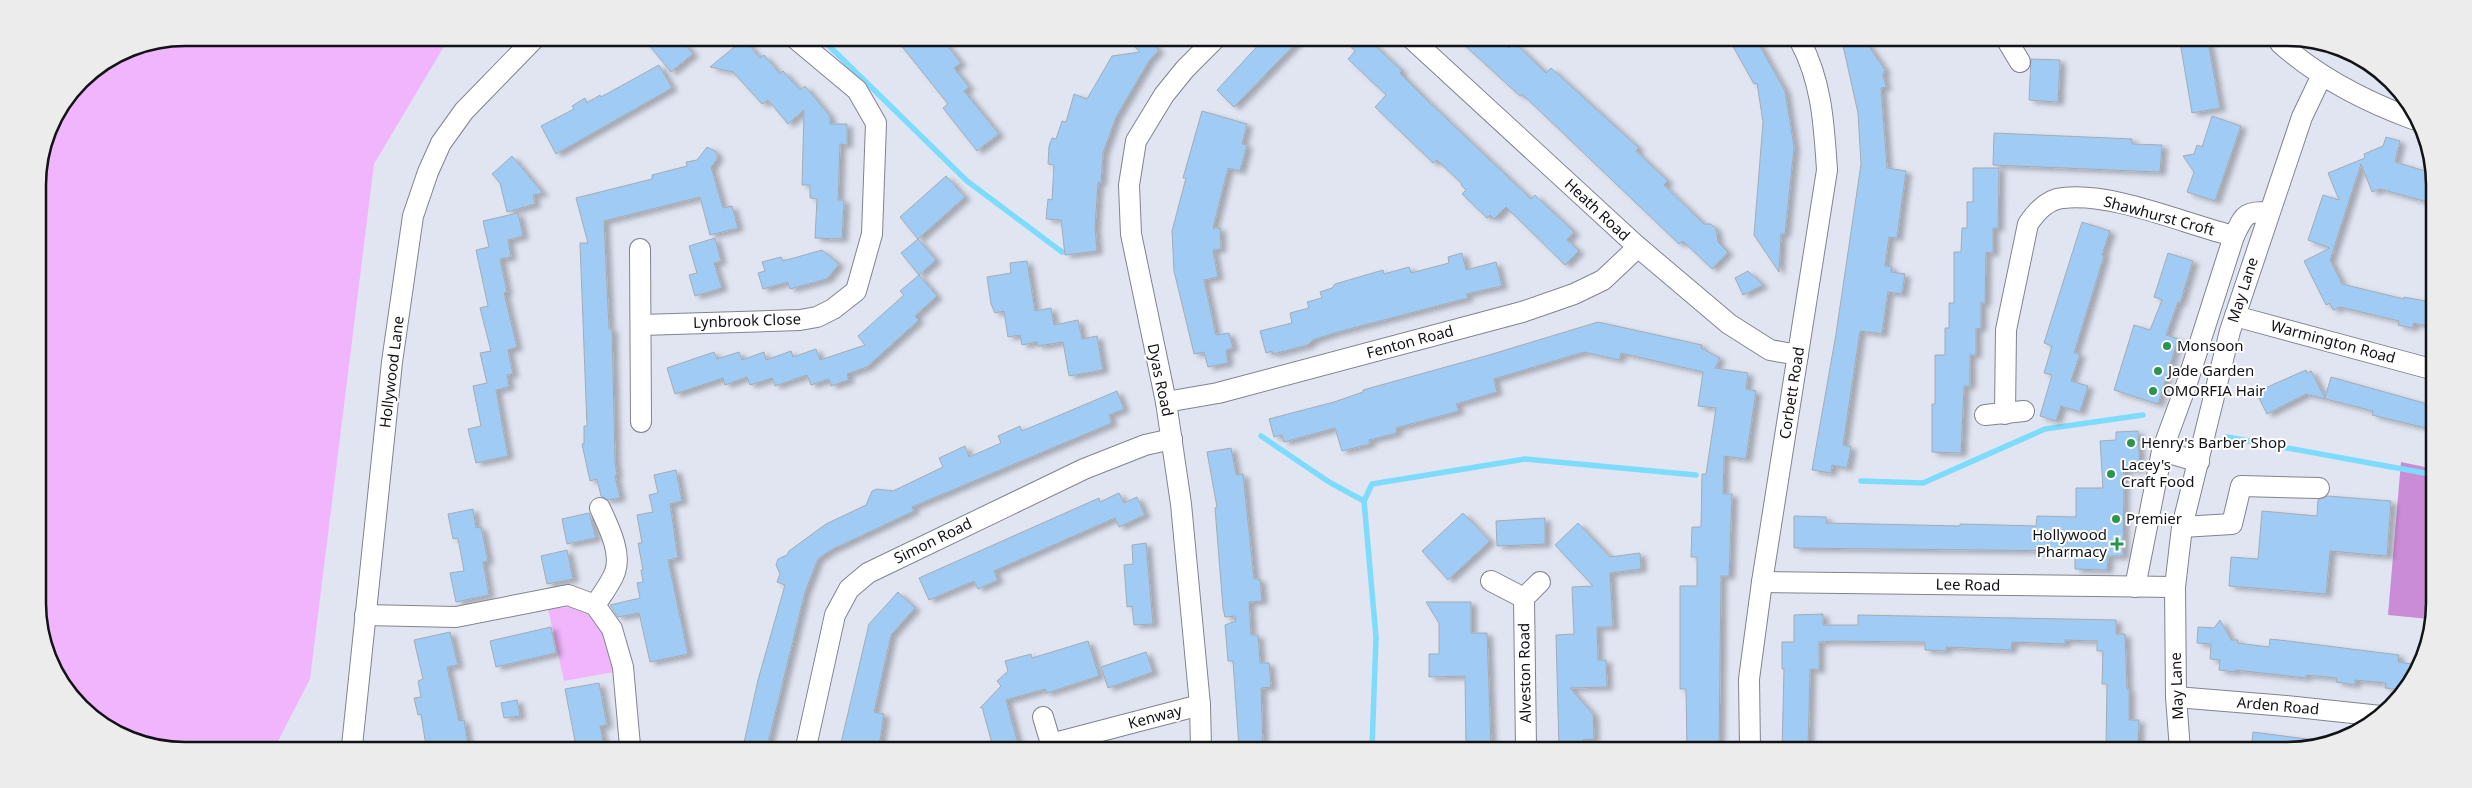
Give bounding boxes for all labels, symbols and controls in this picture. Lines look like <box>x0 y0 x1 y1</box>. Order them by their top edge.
street label: Heath Road <box>1561 174 1635 245</box>
street label: Shawhurst Croft <box>2102 191 2217 240</box>
street label: May Lane <box>2222 254 2262 325</box>
street label: Lynbrook Close <box>693 308 801 332</box>
street label: Hollywood Lane <box>374 315 408 429</box>
street label: Warmington Road <box>2269 315 2398 367</box>
street label: Fenton Road <box>1364 320 1455 362</box>
place label: Monsoon <box>2177 335 2244 355</box>
marker: Monsoon <box>2161 340 2173 352</box>
street label: Dyas Road <box>1143 341 1178 418</box>
street label: Corbett Road <box>1774 345 1808 440</box>
place label: Jade Garden <box>2166 360 2254 380</box>
marker: Jade Garden <box>2152 365 2164 377</box>
place label: OMORFIA Hair <box>2163 380 2265 400</box>
marker: OMORFIA Hair <box>2147 385 2159 397</box>
place label: Henry's Barber Shop <box>2141 432 2286 452</box>
marker: Henry's Barber Shop <box>2125 437 2137 449</box>
place label: Lacey's Craft Food <box>2121 454 2194 491</box>
marker: Lacey's Craft Food <box>2105 468 2117 480</box>
place label: Premier <box>2126 508 2182 528</box>
street label: Simon Road <box>890 513 975 568</box>
marker: Premier <box>2110 513 2122 525</box>
place label: Hollywood Pharmacy <box>2032 524 2107 561</box>
marker: Hollywood Pharmacy <box>2111 538 2123 550</box>
street label: Lee Road <box>1935 573 2001 595</box>
street label: Alveston Road <box>1513 623 1535 723</box>
street label: May Lane <box>2165 652 2187 720</box>
street label: Arden Road <box>2236 691 2320 719</box>
street label: Kenway <box>1126 699 1184 733</box>

